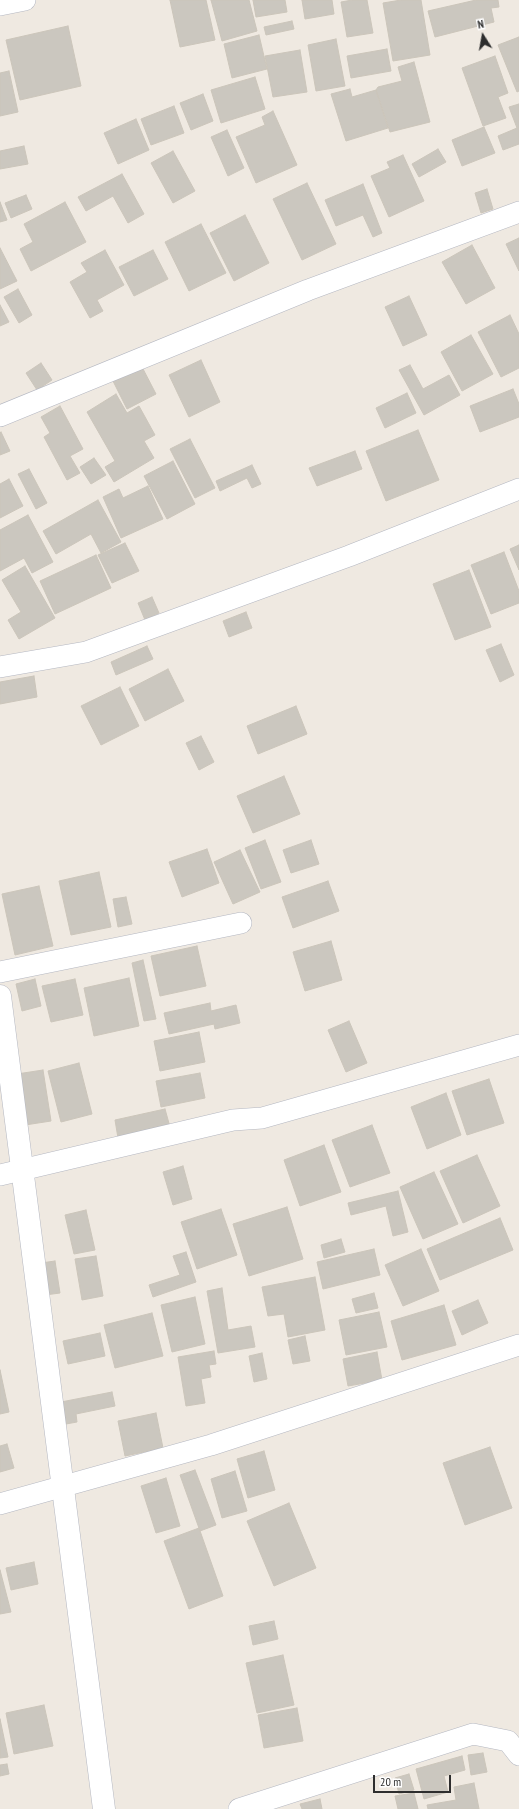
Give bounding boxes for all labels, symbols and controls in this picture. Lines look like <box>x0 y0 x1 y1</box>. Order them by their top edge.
north arrow <box>463 16 503 56</box>
text: N <box>476 17 485 32</box>
scale bar <box>375 1767 453 1793</box>
text: 20 m <box>380 1774 401 1789</box>

